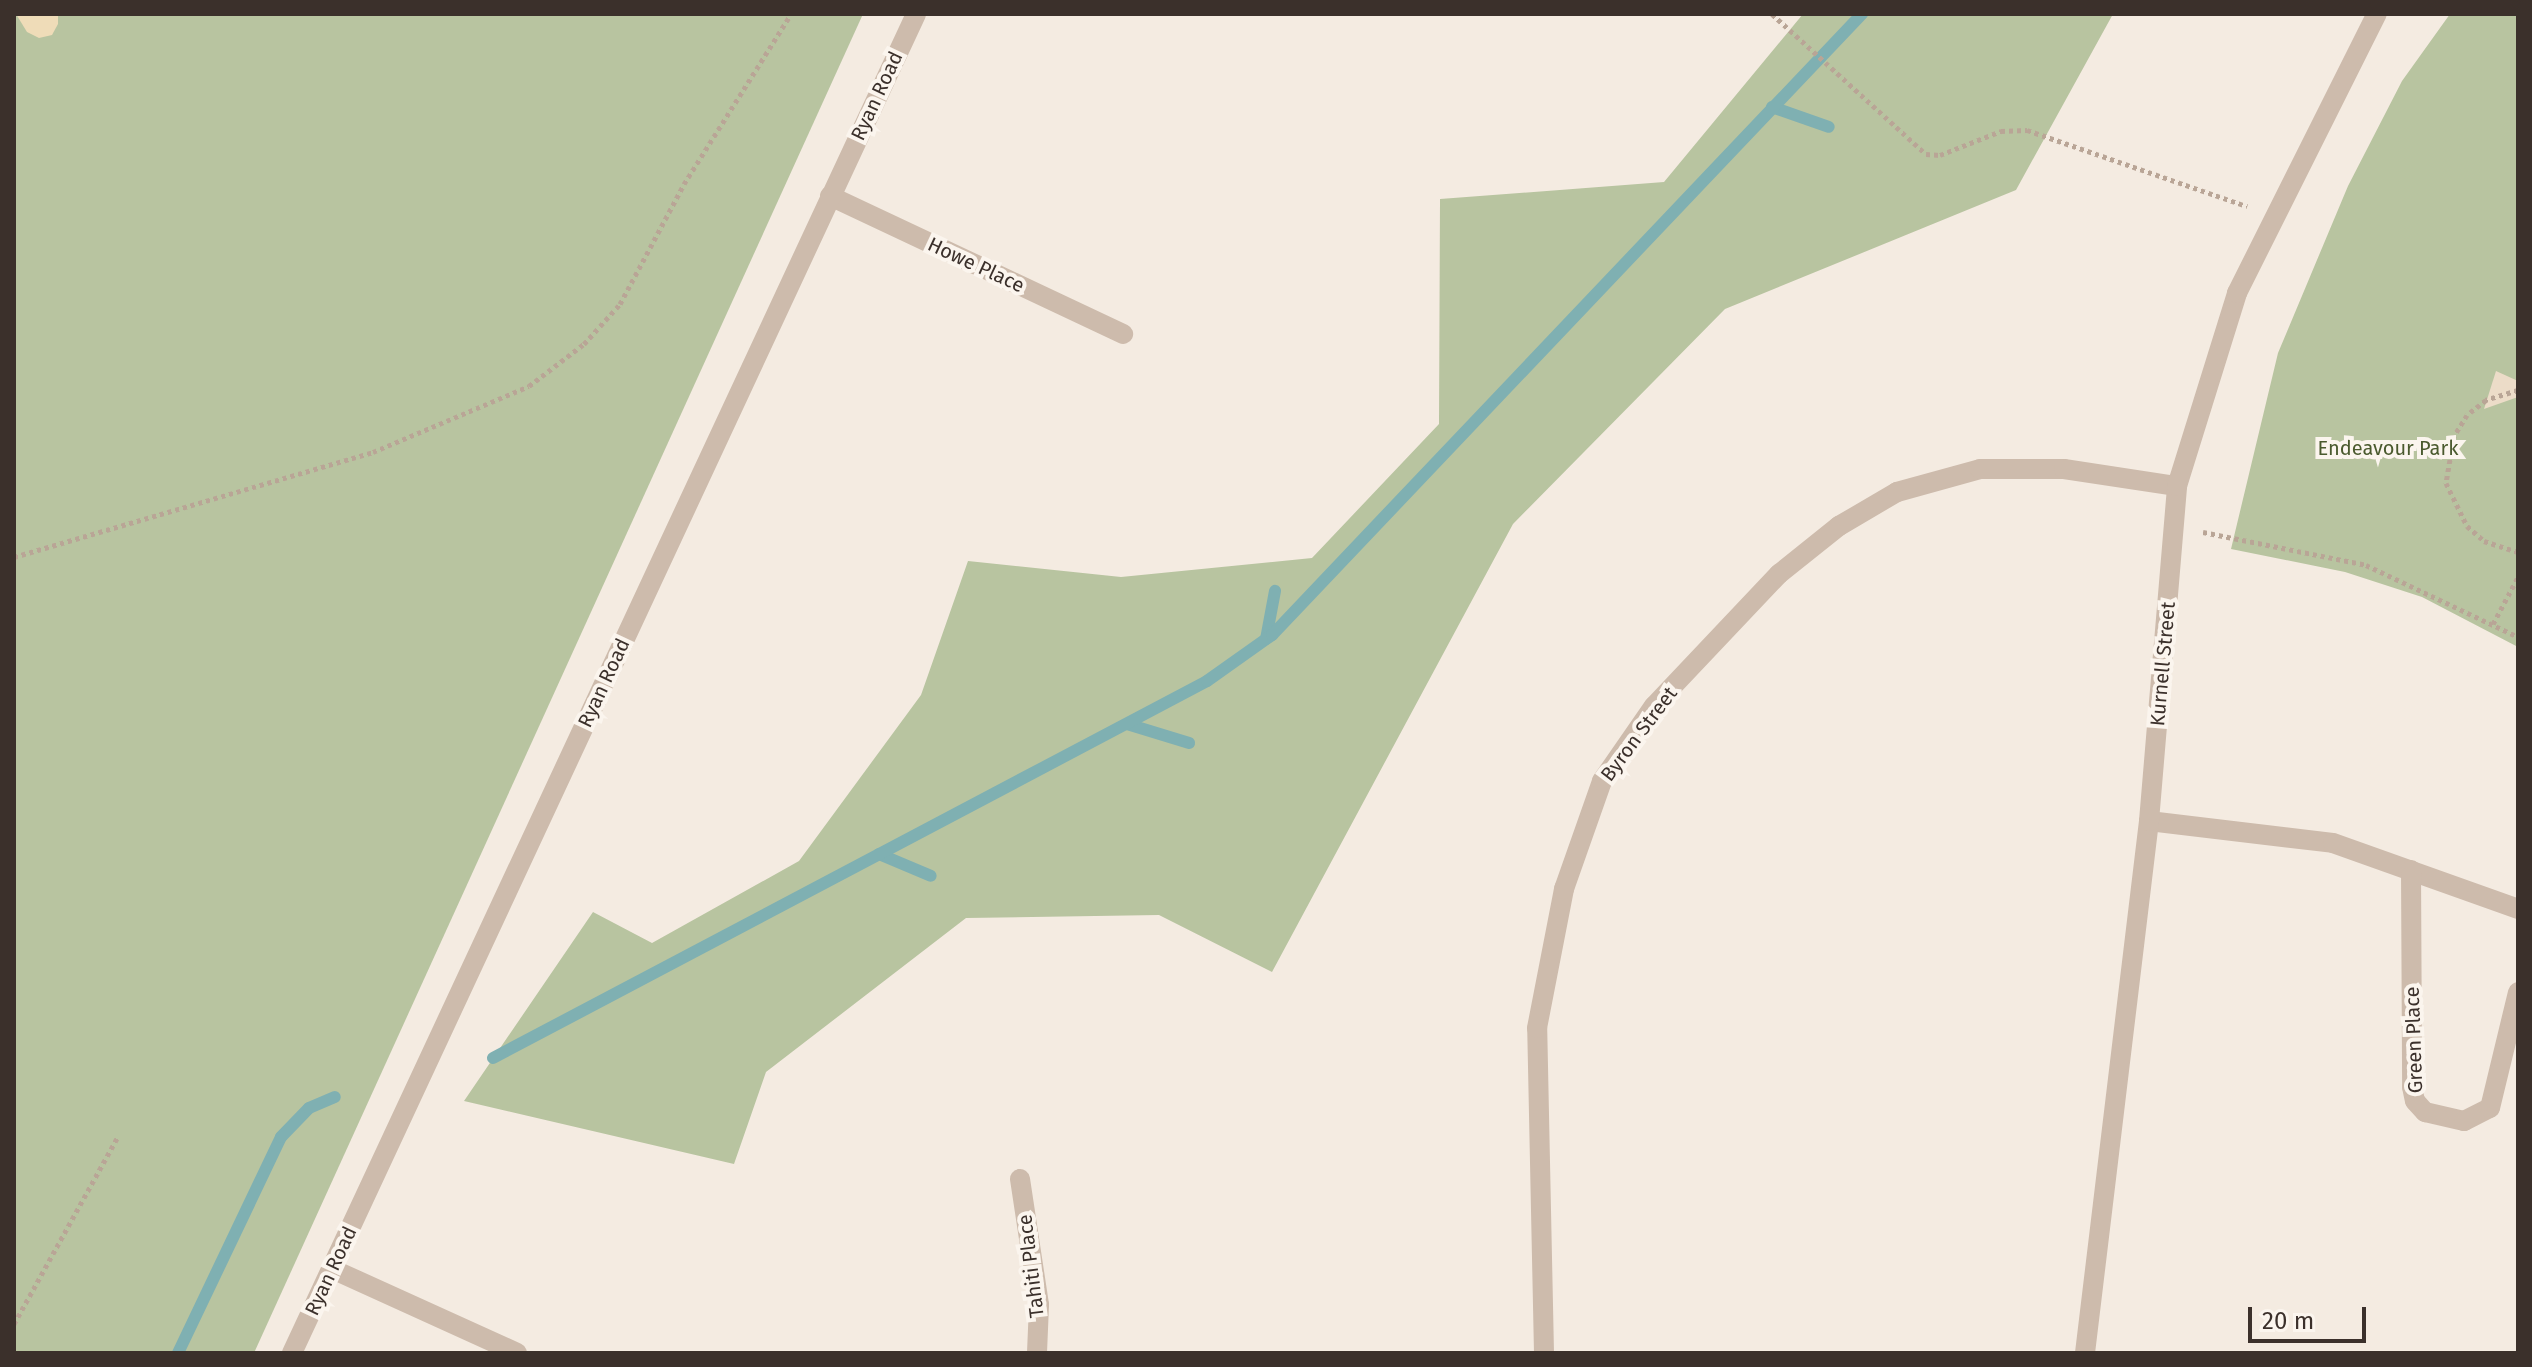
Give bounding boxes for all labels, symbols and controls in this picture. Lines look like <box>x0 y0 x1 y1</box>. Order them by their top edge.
street label: Ryan Road <box>846 48 908 144</box>
street label: Howe Place <box>924 232 1028 298</box>
park label: Endeavour Park <box>2318 436 2458 460</box>
street label: Kurnell Street <box>2146 601 2180 727</box>
street label: Ryan Road <box>573 635 635 731</box>
street label: Byron Street <box>1596 682 1682 786</box>
street label: Green Place <box>2400 986 2428 1094</box>
street label: Tahiti Place <box>1013 1213 1049 1319</box>
street label: Ryan Road <box>300 1223 362 1319</box>
scale bar <box>2252 1291 2370 1341</box>
text: 20 m <box>2262 1307 2314 1335</box>

